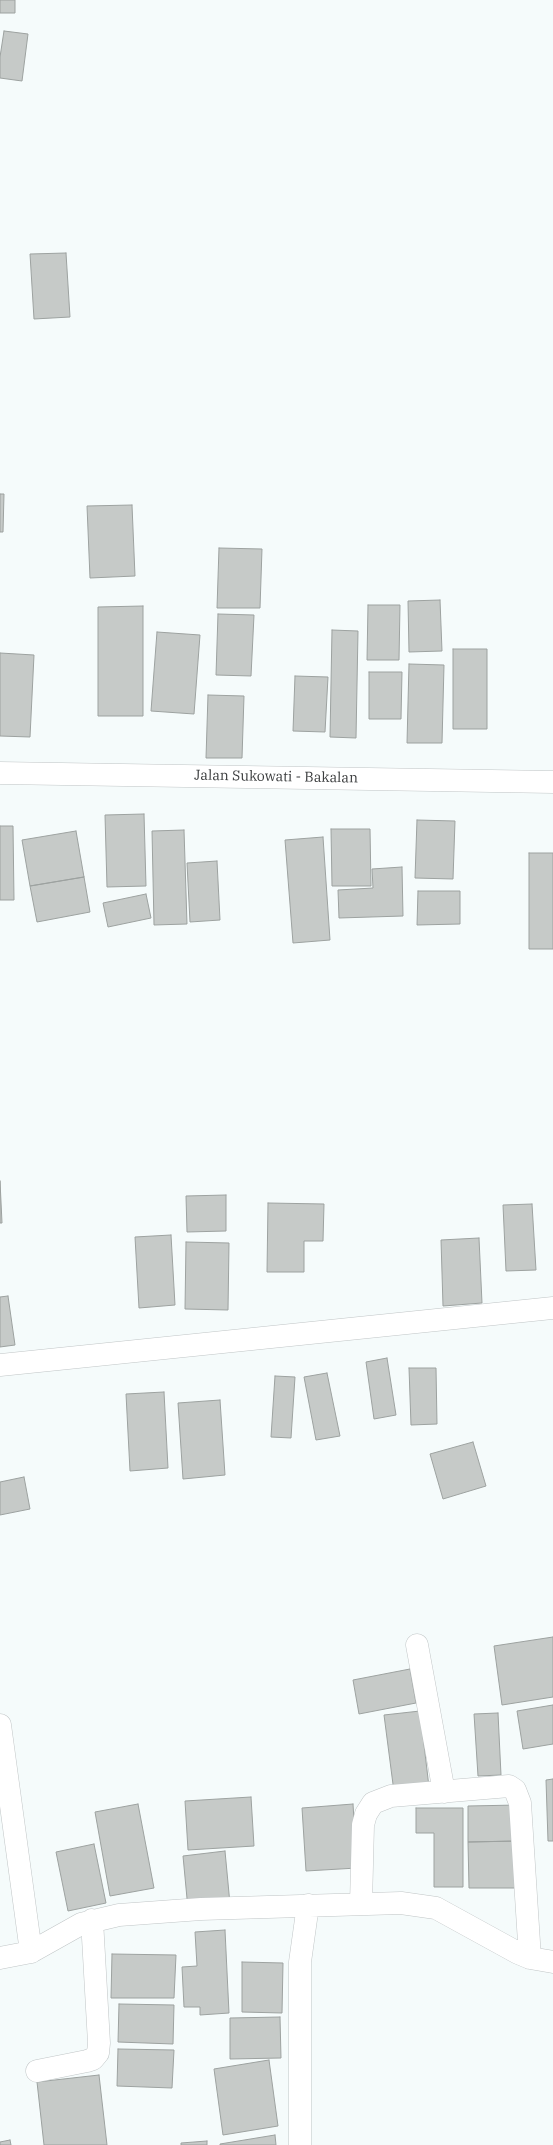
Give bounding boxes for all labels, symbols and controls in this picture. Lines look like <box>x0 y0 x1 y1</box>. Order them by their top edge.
street label: Jalan Sukowati - Bakalan <box>194 767 358 787</box>

